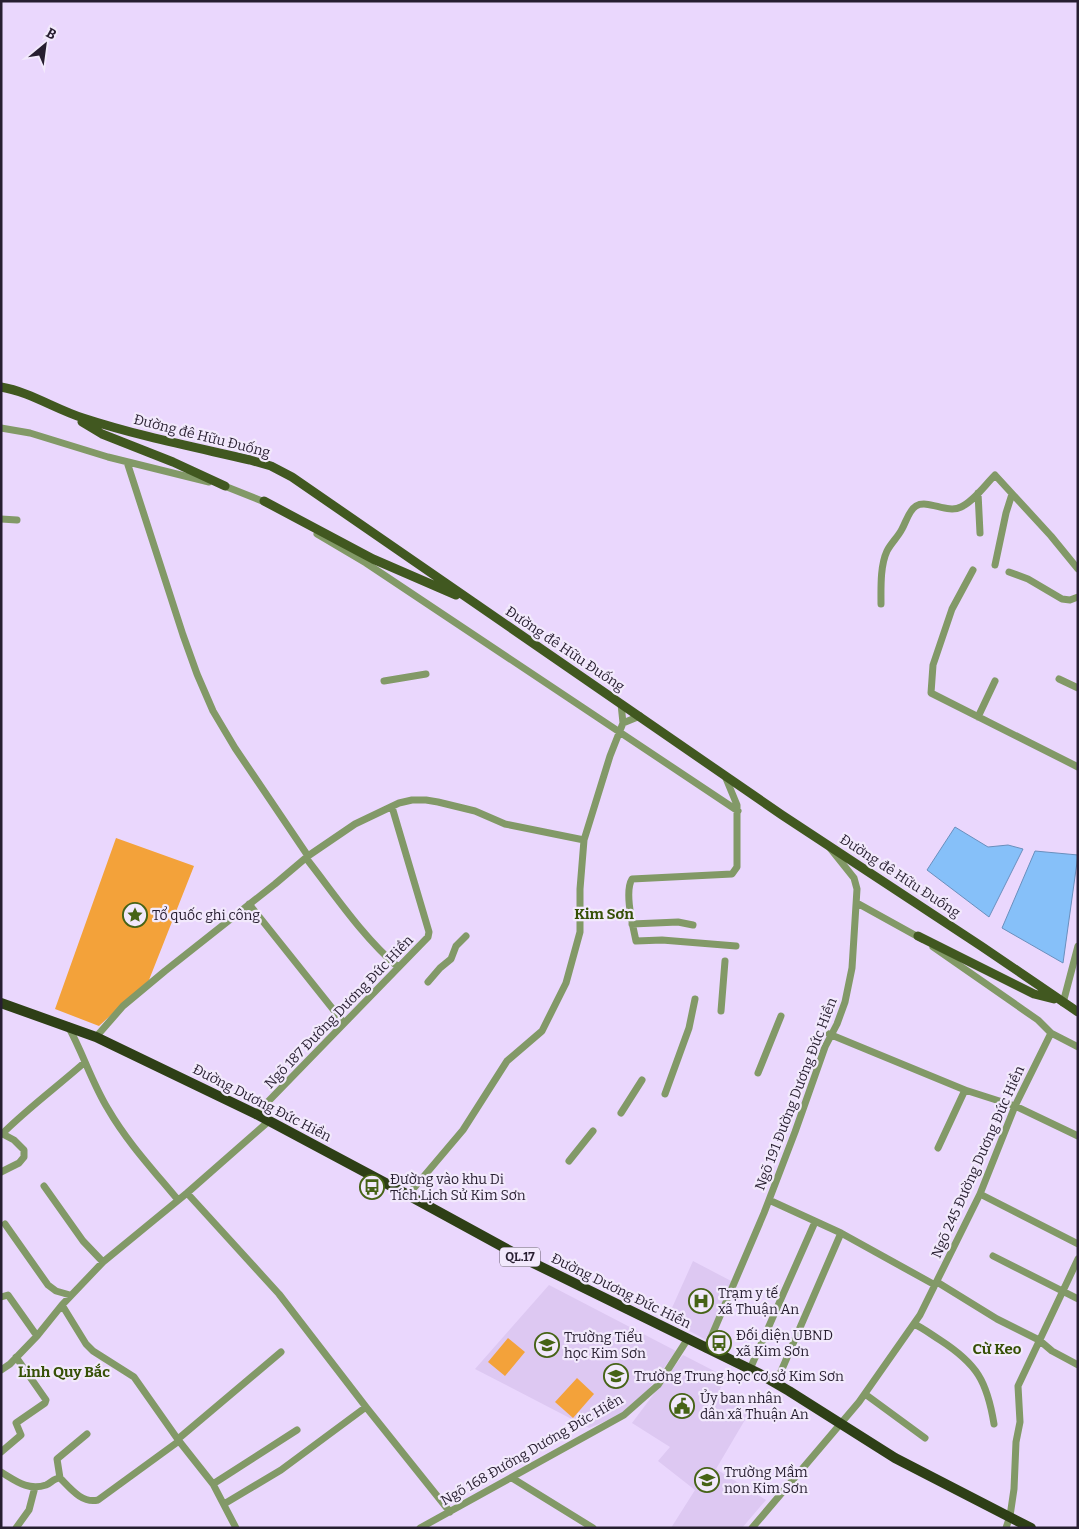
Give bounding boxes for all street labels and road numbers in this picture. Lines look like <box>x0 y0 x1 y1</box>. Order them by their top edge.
street label: Đường đê Hữu Đuống <box>132 410 272 461</box>
street label: Đường đê Hữu Đuống <box>502 602 628 695</box>
street label: Đường đê Hữu Đuống <box>837 830 964 921</box>
street label: Ngõ 187 Đường Dương Đức Hiền <box>260 931 417 1092</box>
street label: Ngõ 191 Đường Dương Đức Hiền <box>750 995 841 1193</box>
street label: Đường Dương Đức Hiền <box>190 1060 335 1145</box>
street label: Ngõ 245 Đường Dương Đức Hiền <box>927 1063 1028 1261</box>
road number: QL.17 <box>500 1248 540 1266</box>
street label: Đường Dương Đức Hiền <box>548 1249 694 1332</box>
street label: Ngõ 168 Đường Dương Đức Hiền <box>437 1390 626 1509</box>

